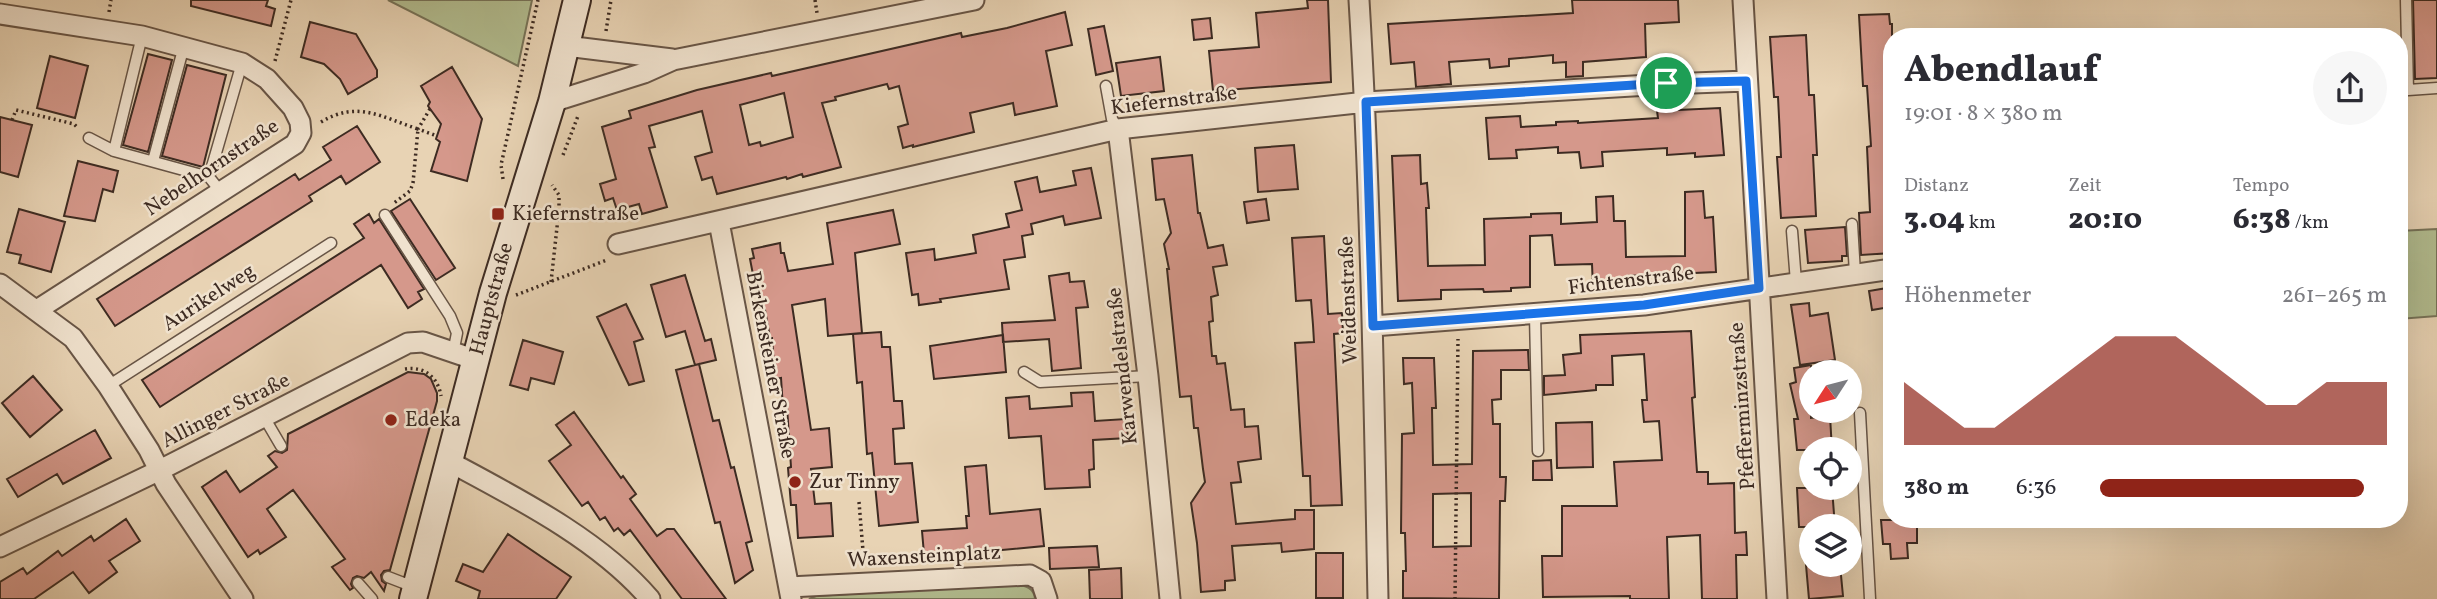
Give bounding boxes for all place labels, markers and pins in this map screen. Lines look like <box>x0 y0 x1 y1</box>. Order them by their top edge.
pin <box>1636 53 1696 113</box>
place label: Kiefernstraße <box>512 200 639 229</box>
marker: Kiefernstraße <box>490 206 506 222</box>
place label: Edeka <box>405 406 461 435</box>
marker: Edeka <box>383 412 399 428</box>
place label: Zur Tinny <box>809 468 900 497</box>
marker: Zur Tinny <box>787 474 803 490</box>

